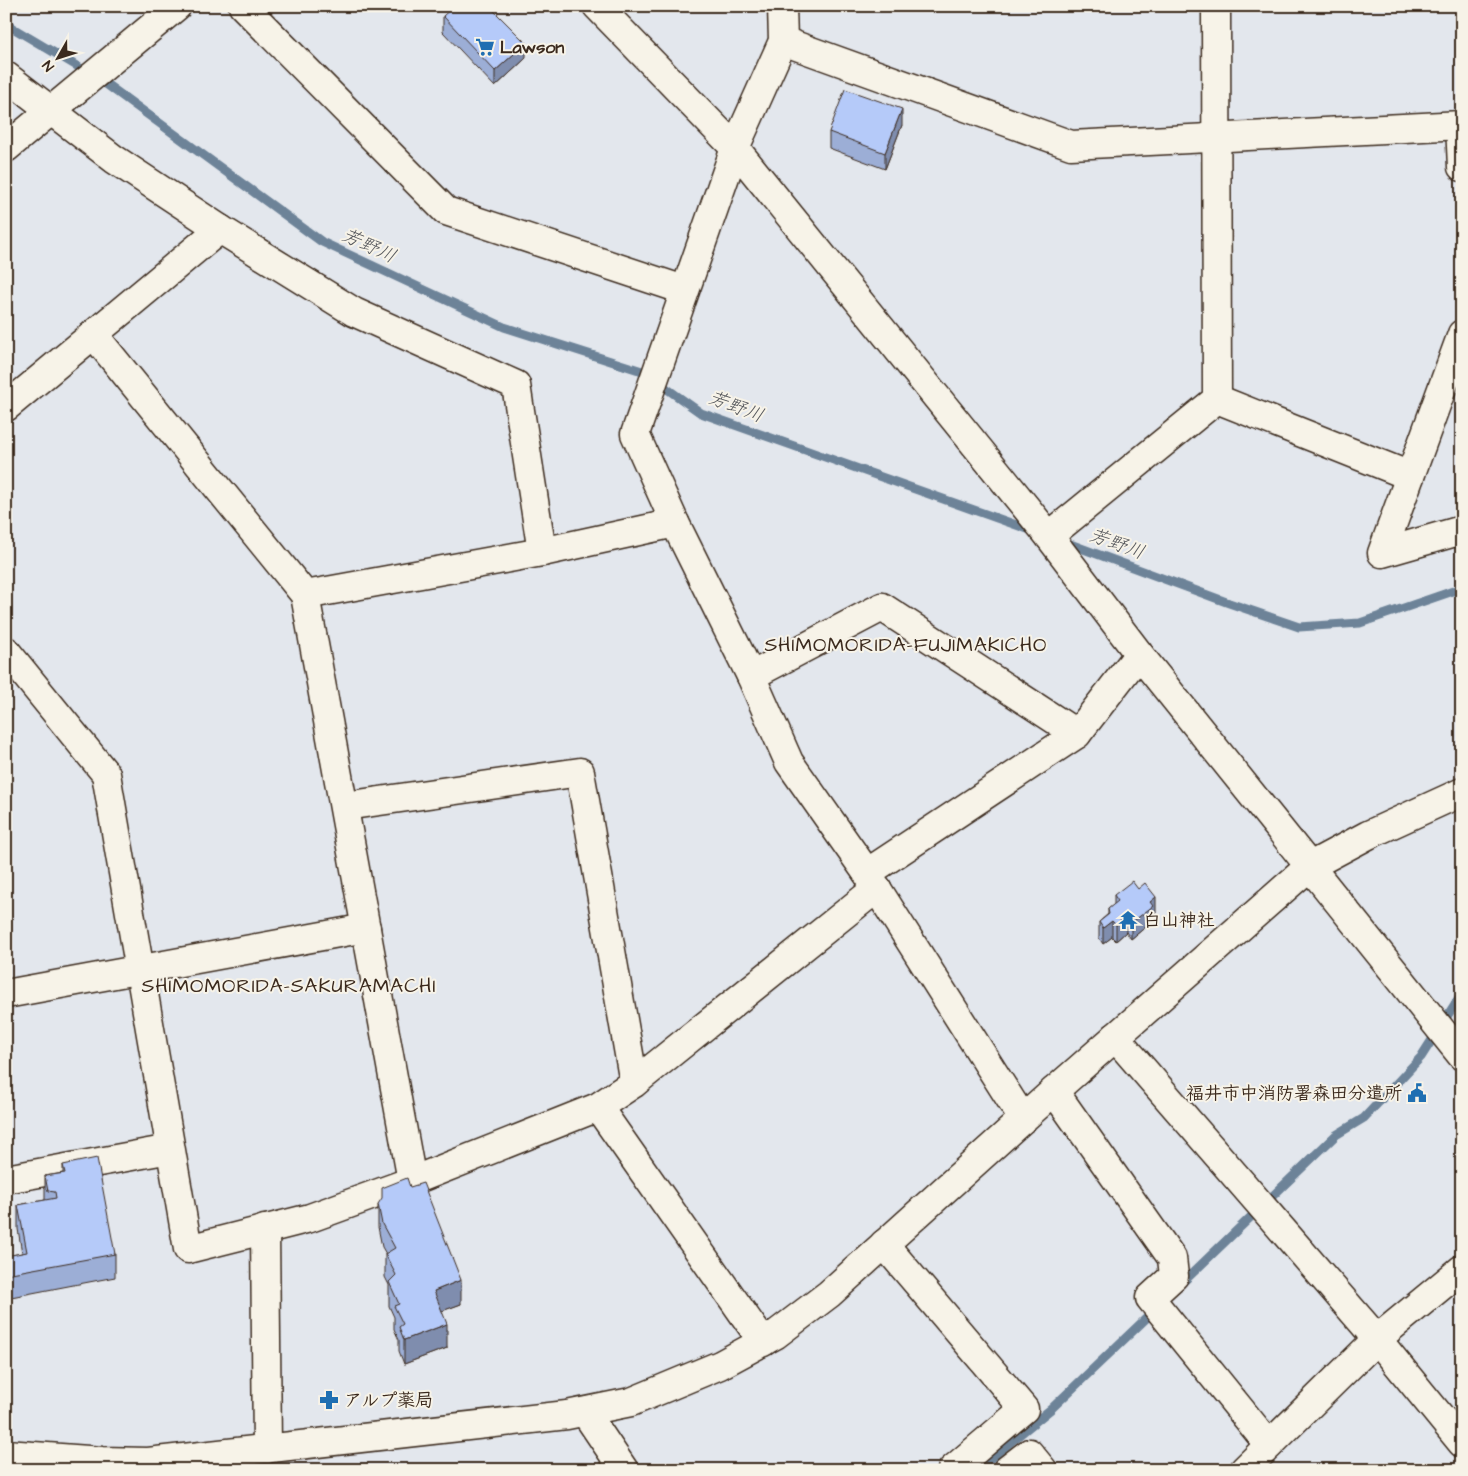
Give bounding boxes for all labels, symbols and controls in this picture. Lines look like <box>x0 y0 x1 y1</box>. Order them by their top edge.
north arrow <box>32 32 82 82</box>
place label: Lawson <box>500 35 564 60</box>
supermarket icon: Lawson <box>474 36 496 58</box>
text: N <box>38 56 59 75</box>
water label: 芳野川 <box>337 222 401 270</box>
water label: 芳野川 <box>705 384 767 430</box>
water label: 芳野川 <box>1086 522 1148 566</box>
district label: SHIMOMORIDA-FUJIMAKICHO <box>765 631 1048 659</box>
place label: 白山神社 <box>1143 908 1215 933</box>
temple icon: 白山神社 <box>1117 909 1139 931</box>
district label: SHIMOMORIDA-SAKURAMACHI <box>142 972 436 1000</box>
place label: 福井市中消防署森田分遣所 <box>1186 1081 1402 1106</box>
public building icon: 福井市中消防署森田分遣所 <box>1406 1082 1428 1104</box>
place label: アルプ薬局 <box>344 1388 433 1413</box>
pharmacy icon: アルプ薬局 <box>318 1389 340 1411</box>

